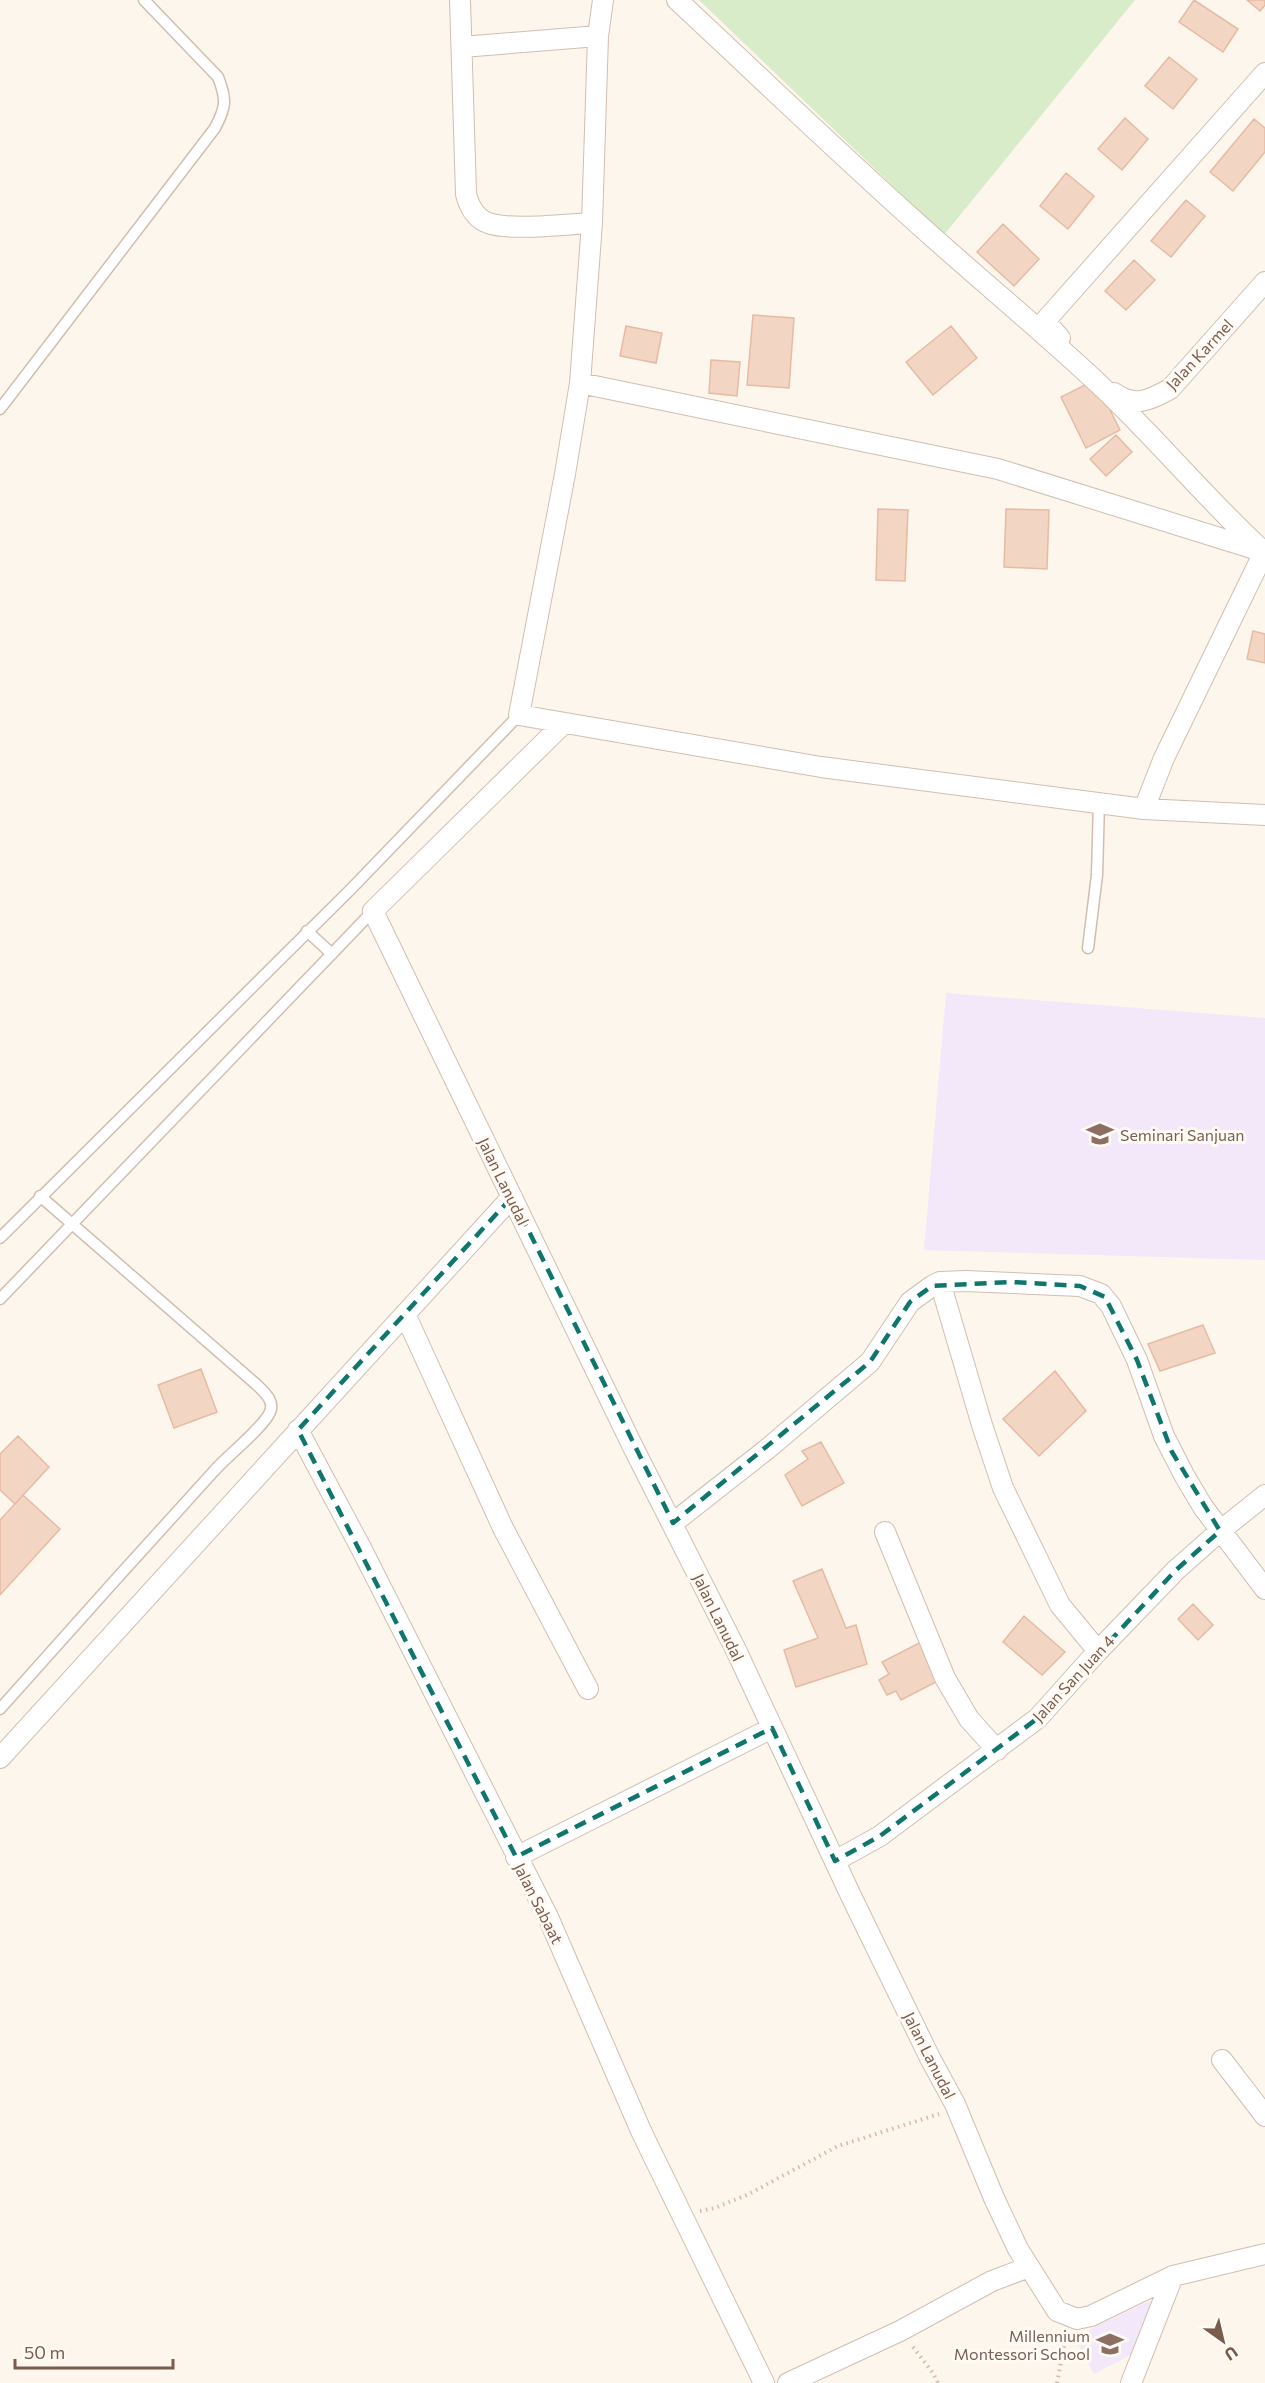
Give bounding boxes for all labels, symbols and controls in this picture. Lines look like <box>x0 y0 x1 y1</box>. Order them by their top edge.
street label: Jalan Karmel <box>1161 315 1237 393</box>
school or university icon: Seminari Sanjuan <box>1085 1119 1115 1149</box>
place label: Seminari Sanjuan <box>1120 1125 1244 1144</box>
street label: Jalan Lanudal <box>475 1134 533 1228</box>
street label: Jalan Lanudal <box>690 1570 748 1664</box>
street label: Jalan San Juan 4 <box>1028 1630 1118 1725</box>
street label: Jalan Sabaat <box>511 1859 568 1947</box>
street label: Jalan Lanudal <box>900 2008 960 2102</box>
north arrow <box>1193 2311 1253 2371</box>
place label: Millennium Montessori School <box>954 2326 1090 2363</box>
school or university icon: Millennium Montessori School <box>1095 2329 1125 2359</box>
scale bar <box>15 2332 172 2370</box>
text: 50 m <box>24 2341 65 2363</box>
text: U <box>1222 2343 1242 2365</box>

